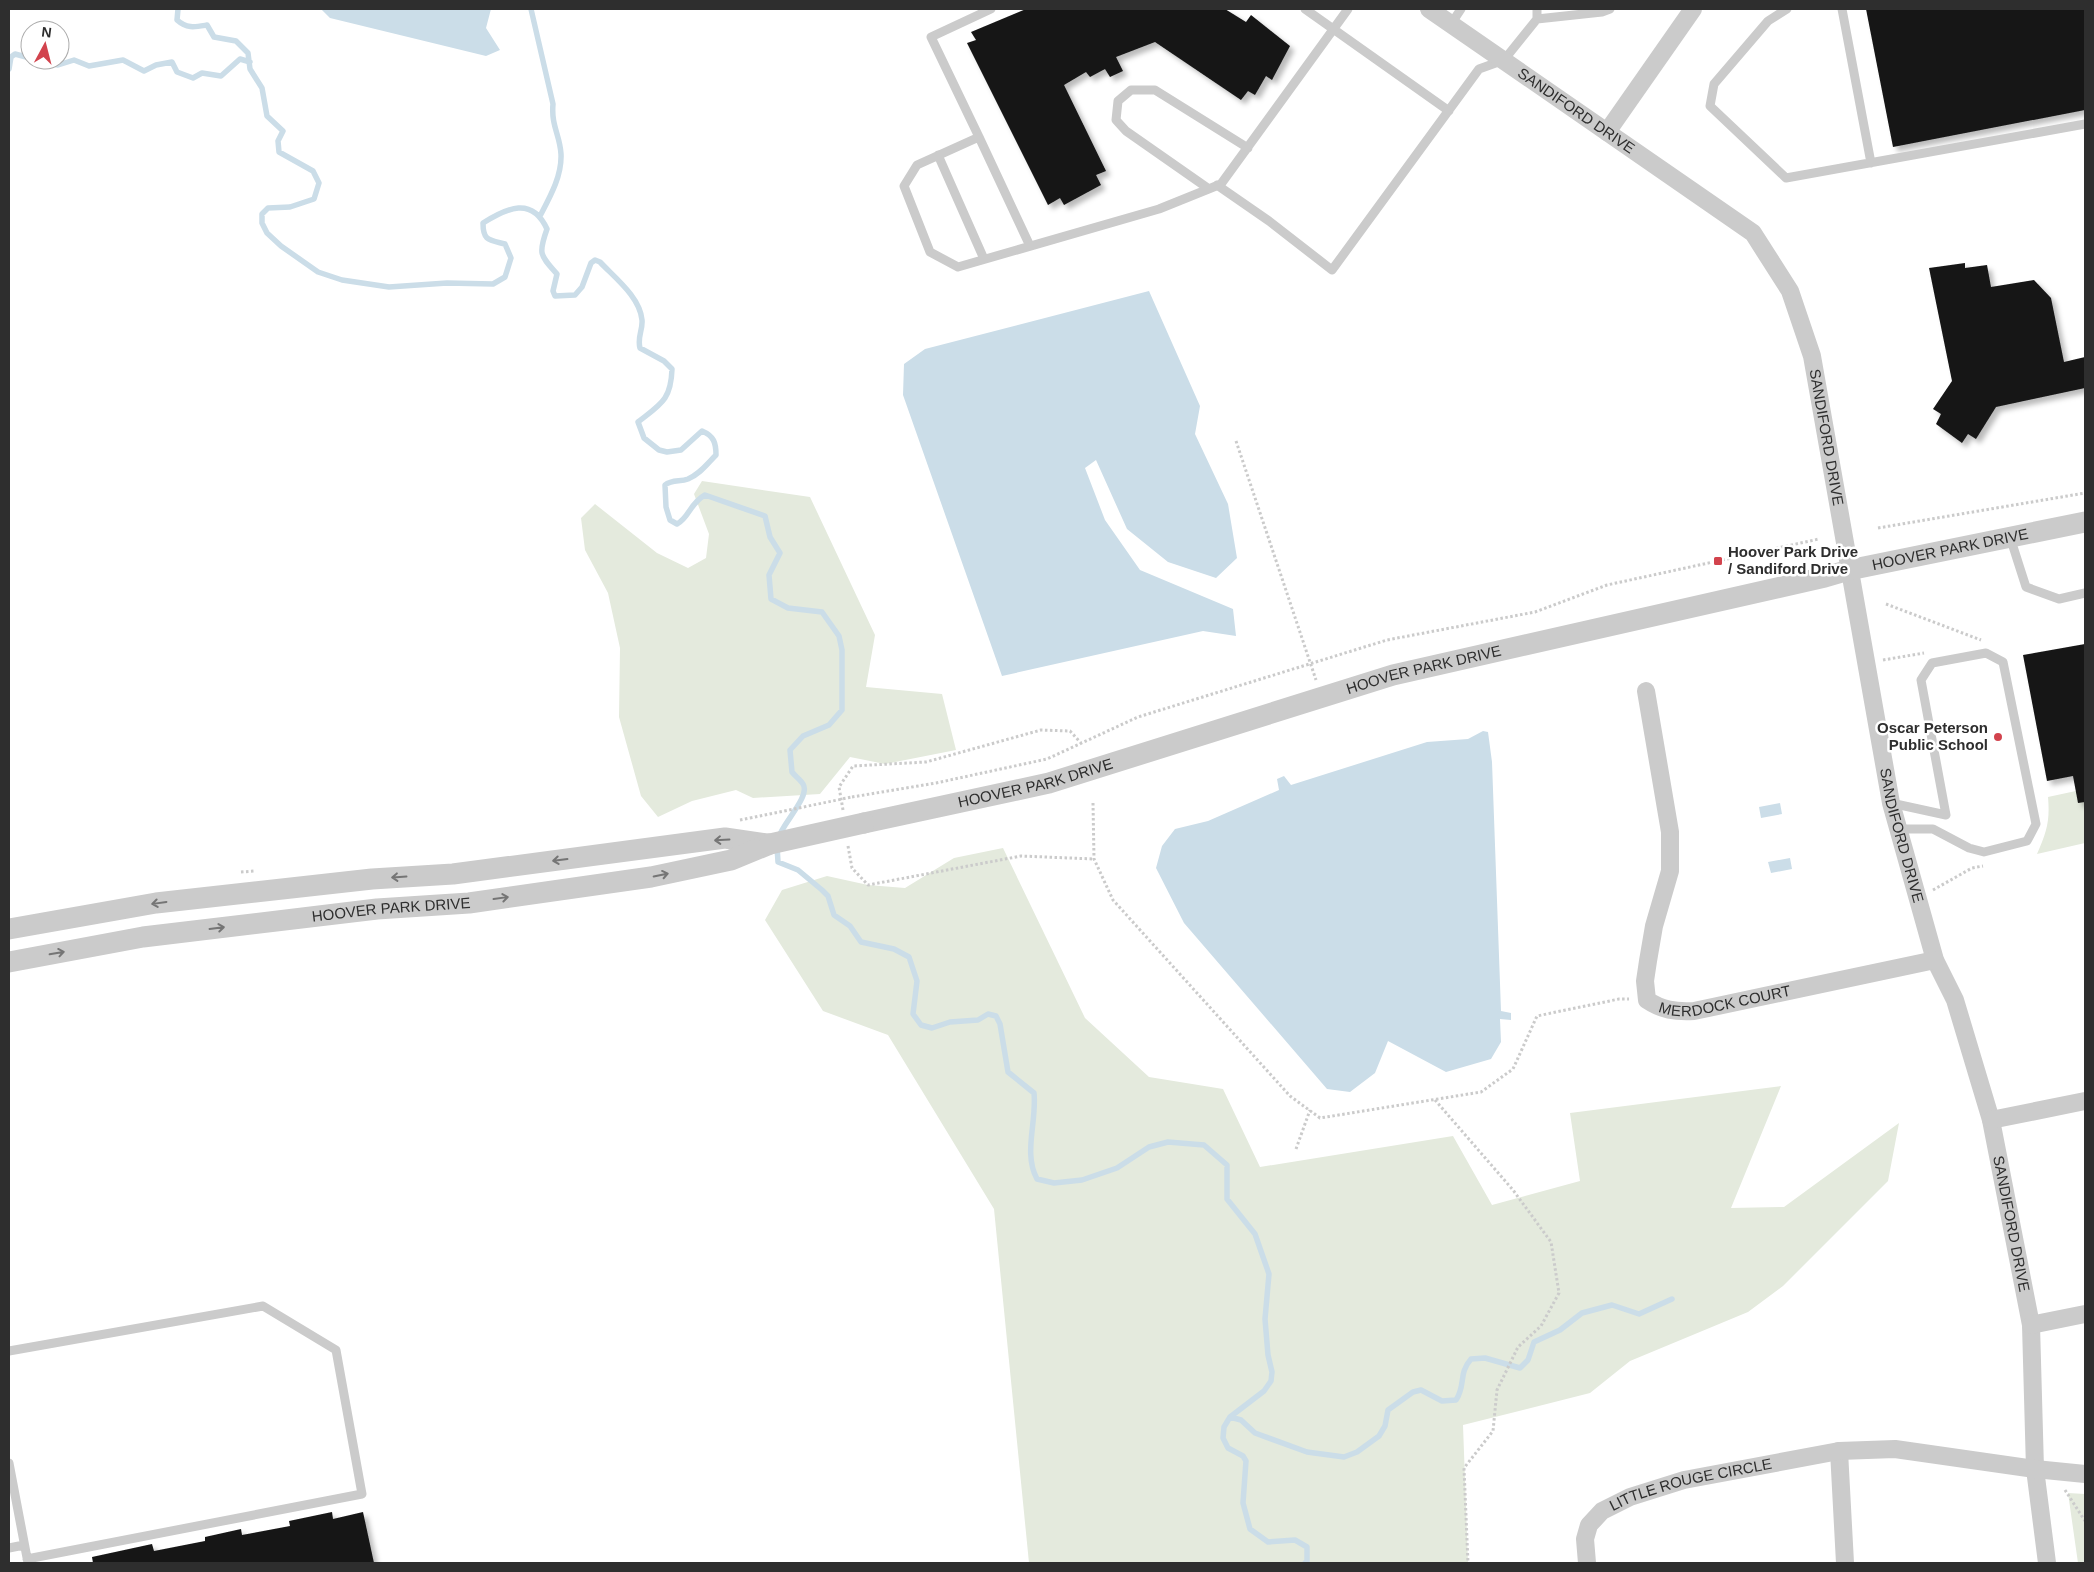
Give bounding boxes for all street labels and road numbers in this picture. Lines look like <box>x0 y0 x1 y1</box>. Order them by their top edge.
street label: SANDIFORD DRIVE <box>1515 64 1638 157</box>
street label: SANDIFORD DRIVE <box>1806 368 1847 507</box>
street label: HOOVER PARK DRIVE <box>1870 525 2030 573</box>
street label: HOOVER PARK DRIVE <box>1344 642 1503 697</box>
street label: HOOVER PARK DRIVE <box>956 755 1115 810</box>
street label: SANDIFORD DRIVE <box>1877 766 1927 904</box>
street label: HOOVER PARK DRIVE <box>311 894 471 925</box>
street label: MERDOCK COURT <box>1657 982 1792 1019</box>
street label: SANDIFORD DRIVE <box>1990 1154 2033 1293</box>
street label: LITTLE ROUGE CIRCLE <box>1606 1455 1773 1514</box>

